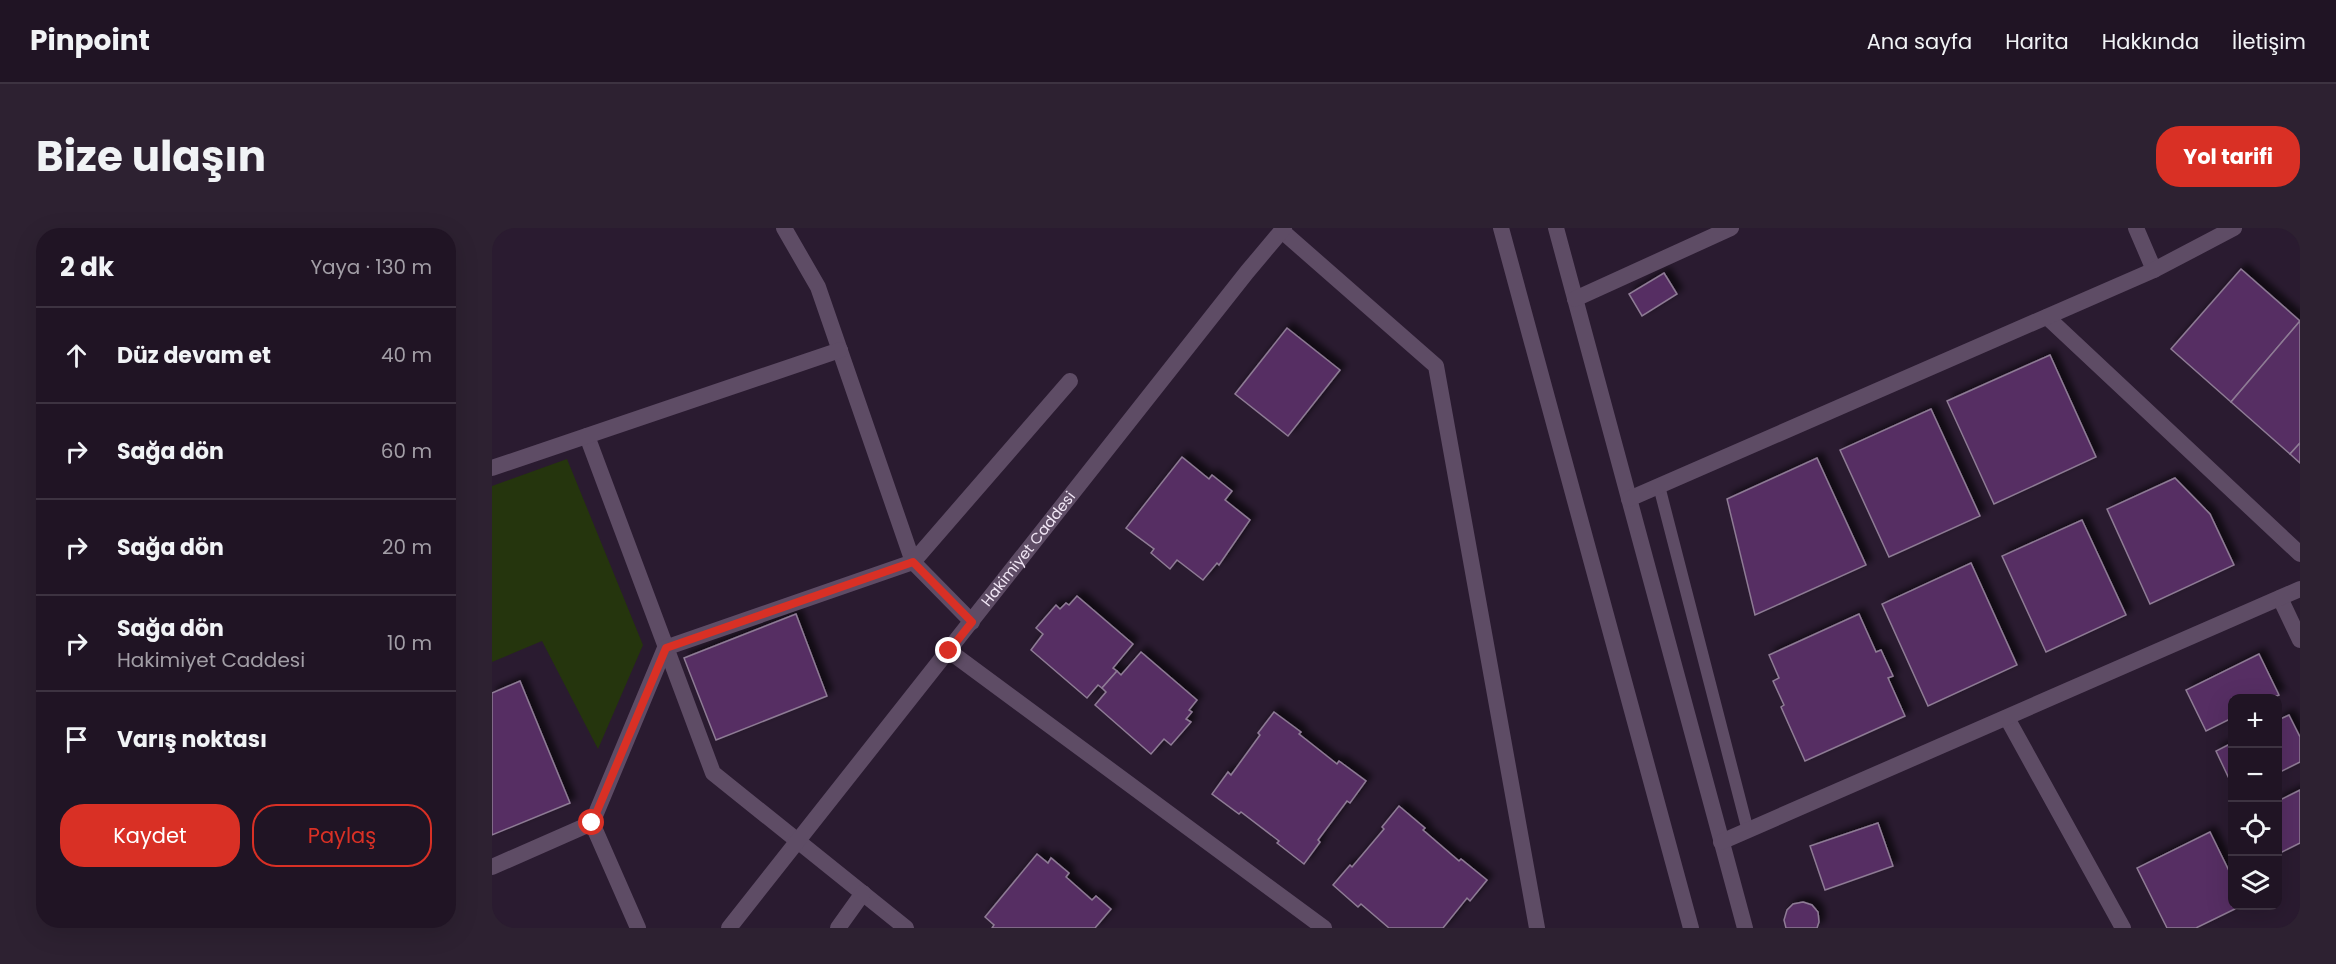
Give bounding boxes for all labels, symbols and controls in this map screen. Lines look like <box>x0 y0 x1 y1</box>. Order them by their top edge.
text: Pinpoint <box>30 21 150 60</box>
text: Ana sayfa <box>1867 27 1972 56</box>
text: Harita <box>2005 27 2069 56</box>
text: Hakkında <box>2102 27 2199 56</box>
text: İletişim <box>2232 27 2306 56</box>
button: Yol tarifi <box>2156 126 2300 187</box>
text: Bize ulaşın <box>36 127 266 186</box>
text: 2 dk <box>60 249 114 285</box>
text: Yaya · 130 m <box>310 253 432 281</box>
icon: ahead <box>60 339 93 372</box>
text: Düz devam et <box>117 340 271 371</box>
text: 40 m <box>381 341 432 369</box>
icon: right <box>60 435 93 468</box>
text: Sağa dön <box>117 436 224 467</box>
text: 60 m <box>381 437 432 465</box>
street label: Hakimiyet Caddesi <box>976 487 1080 611</box>
icon: right <box>60 531 93 564</box>
text: Sağa dön <box>117 532 224 563</box>
text: 20 m <box>382 533 432 561</box>
text: Sağa dön <box>117 613 224 644</box>
icon: right <box>60 627 93 660</box>
text: 10 m <box>387 629 432 657</box>
route end <box>935 637 961 663</box>
text: Hakimiyet Caddesi <box>117 646 305 674</box>
map controls <box>2228 694 2282 910</box>
button: + <box>2228 694 2282 748</box>
icon: arrive <box>60 723 93 756</box>
text: Varış noktası <box>117 724 267 755</box>
button: − <box>2228 748 2282 802</box>
button: locate <box>2228 802 2282 856</box>
button: Kaydet <box>60 804 240 867</box>
button: Paylaş <box>252 804 432 867</box>
route start <box>578 809 604 835</box>
button: layers <box>2228 856 2282 910</box>

